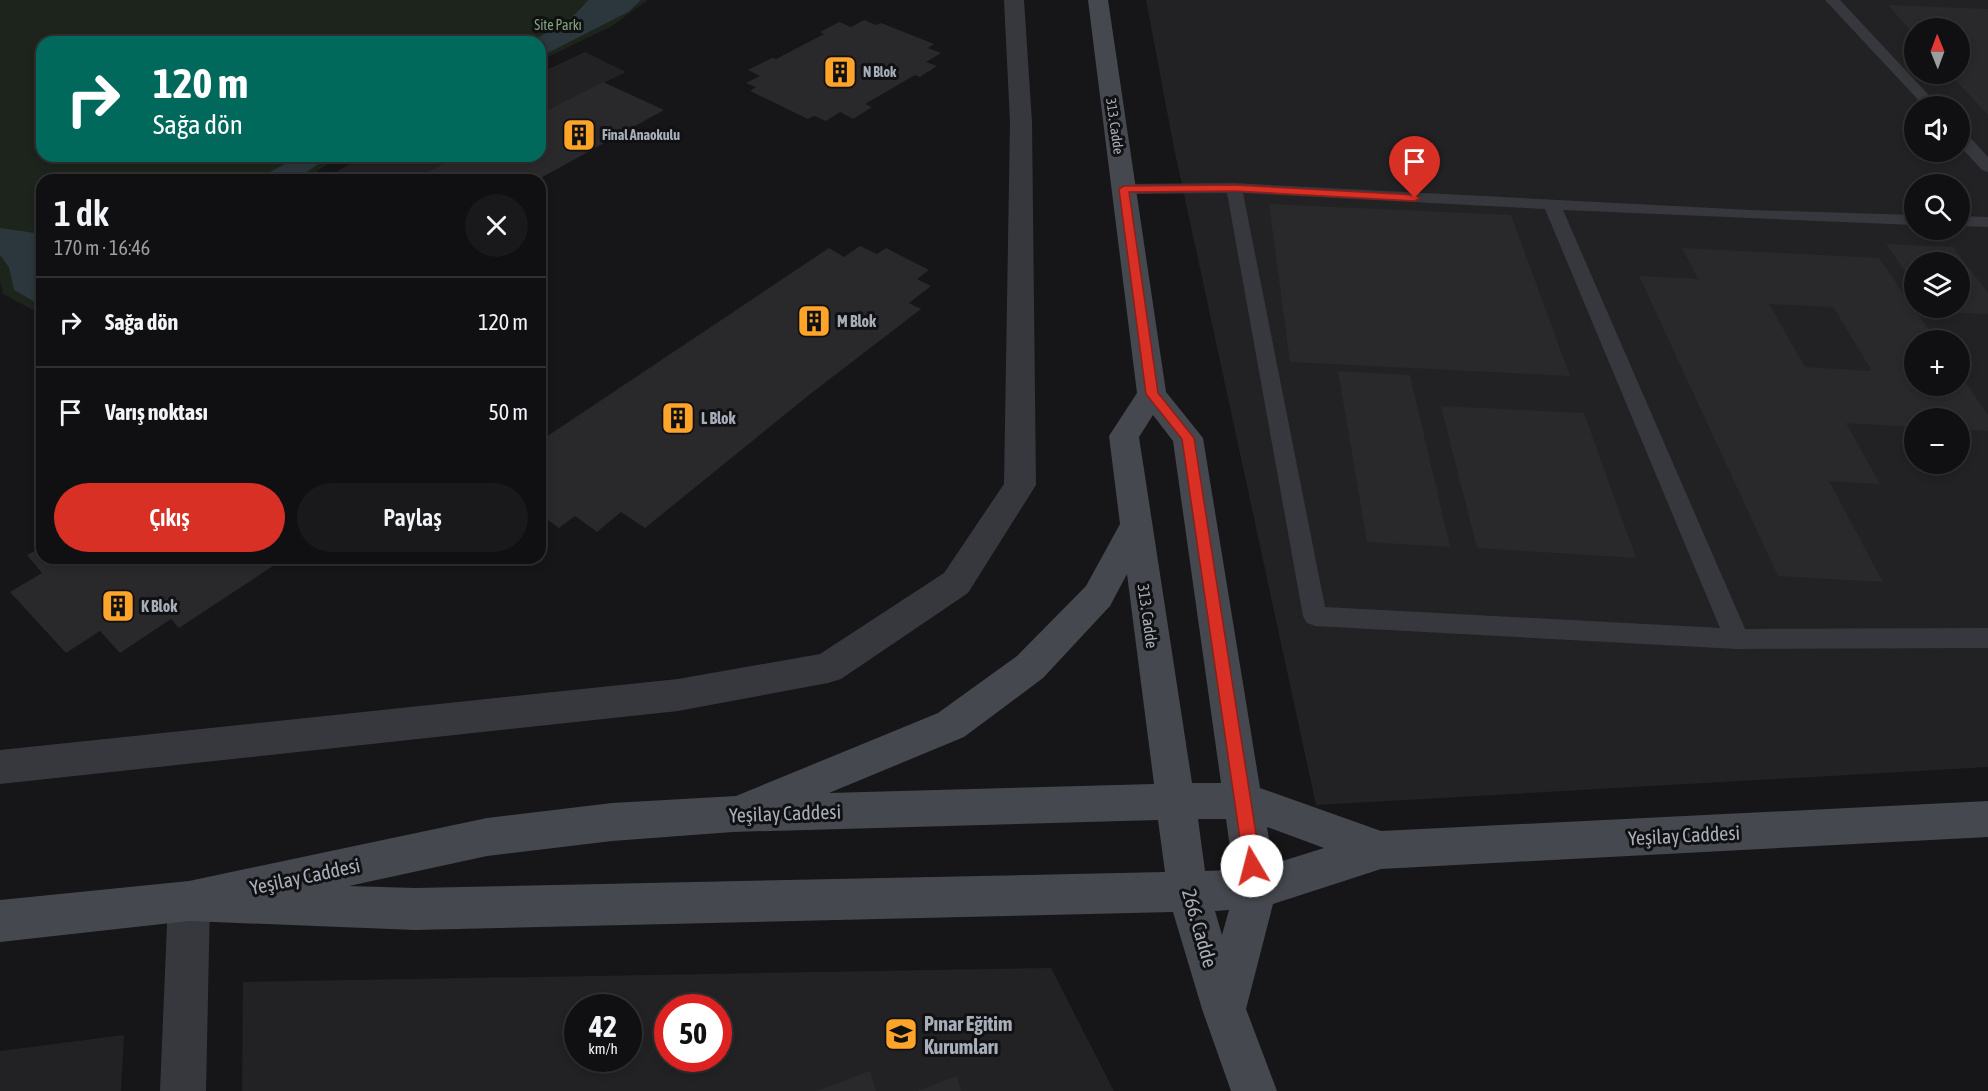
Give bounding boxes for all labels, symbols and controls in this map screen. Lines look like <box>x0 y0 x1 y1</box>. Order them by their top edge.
park label: Site Parkı <box>534 17 582 33</box>
north arrow <box>1904 18 1970 84</box>
map controls <box>1904 18 1970 474</box>
building icon: N Blok <box>822 54 858 90</box>
text: 120 m <box>153 59 248 107</box>
icon: right <box>54 60 132 138</box>
place label: N Blok <box>863 64 897 80</box>
button: sound <box>1904 96 1970 162</box>
street label: 313. Cadde <box>1103 97 1127 155</box>
text: Sağa dön <box>153 109 243 140</box>
building icon: Final Anaokulu <box>561 117 597 153</box>
place label: Final Anaokulu <box>602 127 680 143</box>
pin <box>1389 136 1440 198</box>
icon: arrive <box>1398 145 1431 178</box>
button: search <box>1904 174 1970 240</box>
text: 1 dk <box>54 192 109 234</box>
button: close <box>465 194 528 257</box>
text: 170 m · 16:46 <box>54 236 150 259</box>
button: layers <box>1904 252 1970 318</box>
building icon: M Blok <box>796 303 832 339</box>
icon: right <box>54 306 87 339</box>
text: Sağa dön <box>105 309 178 335</box>
text: 120 m <box>478 309 528 335</box>
place label: M Blok <box>837 312 877 330</box>
button: + <box>1904 330 1970 396</box>
icon: arrive <box>54 396 87 429</box>
text: Varış noktası <box>105 399 208 425</box>
text: 50 m <box>488 399 528 425</box>
building icon: L Blok <box>660 400 696 436</box>
button: − <box>1904 408 1970 474</box>
place label: L Blok <box>701 409 737 427</box>
button: Çıkış <box>54 483 285 552</box>
button: Paylaş <box>297 483 528 552</box>
street label: 313. Cadde <box>1135 583 1161 649</box>
building icon: K Blok <box>100 588 136 624</box>
place label: K Blok <box>141 597 178 615</box>
street label: Yeşilay Caddesi <box>729 800 841 826</box>
street label: Yeşilay Caddesi <box>1627 821 1741 849</box>
position arrow <box>1220 834 1284 898</box>
street label: Yeşilay Caddesi <box>248 853 362 899</box>
street label: 266. Cadde <box>1178 886 1222 970</box>
speed limit sign: 50 <box>654 994 732 1072</box>
text: 42 <box>589 1009 617 1043</box>
place label: Pınar Eğitim Kurumları <box>924 1012 1012 1058</box>
school or university icon: Pınar Eğitim Kurumları <box>883 1016 919 1052</box>
text: km/h <box>588 1040 618 1057</box>

